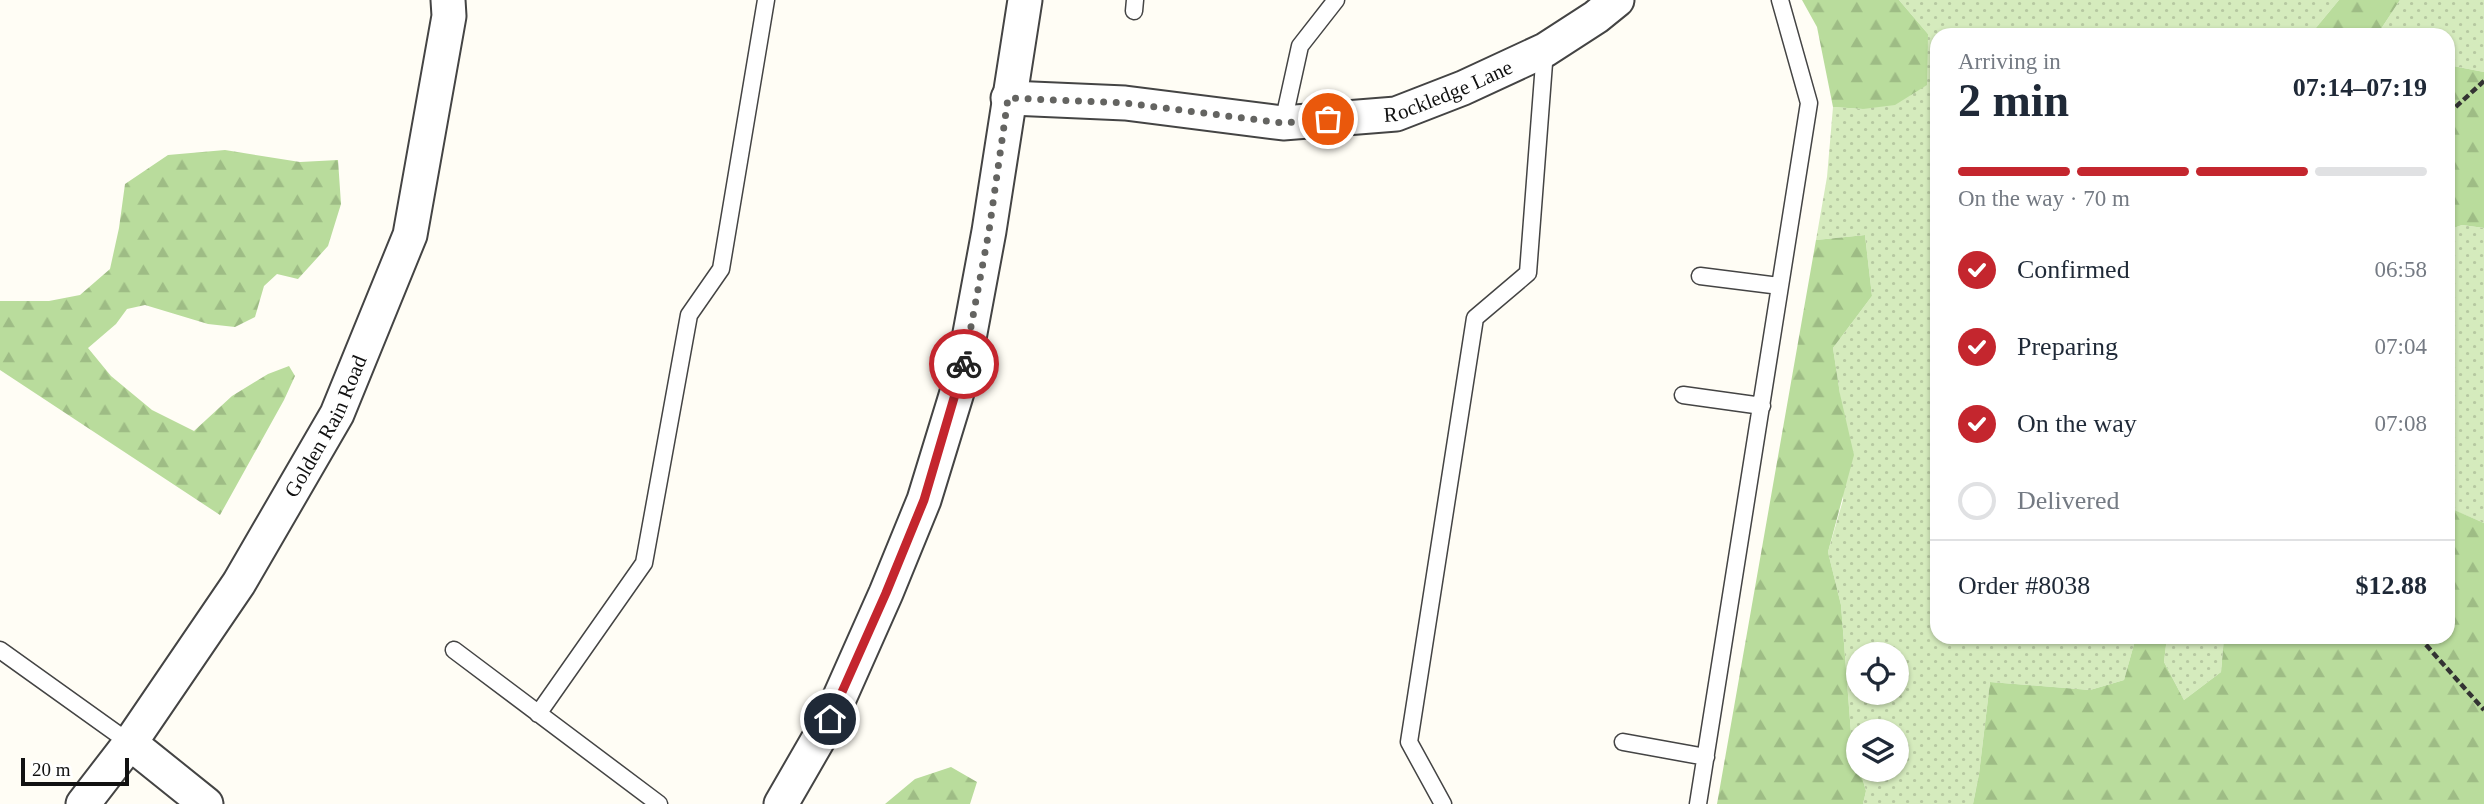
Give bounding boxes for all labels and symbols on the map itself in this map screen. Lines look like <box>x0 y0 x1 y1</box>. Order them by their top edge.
street label: Rockledge Lane <box>1383 55 1516 127</box>
pin <box>1298 89 1358 149</box>
courier <box>929 329 999 399</box>
street label: Golden Rain Road <box>279 351 372 501</box>
pin <box>800 689 860 749</box>
scale bar <box>21 755 130 787</box>

